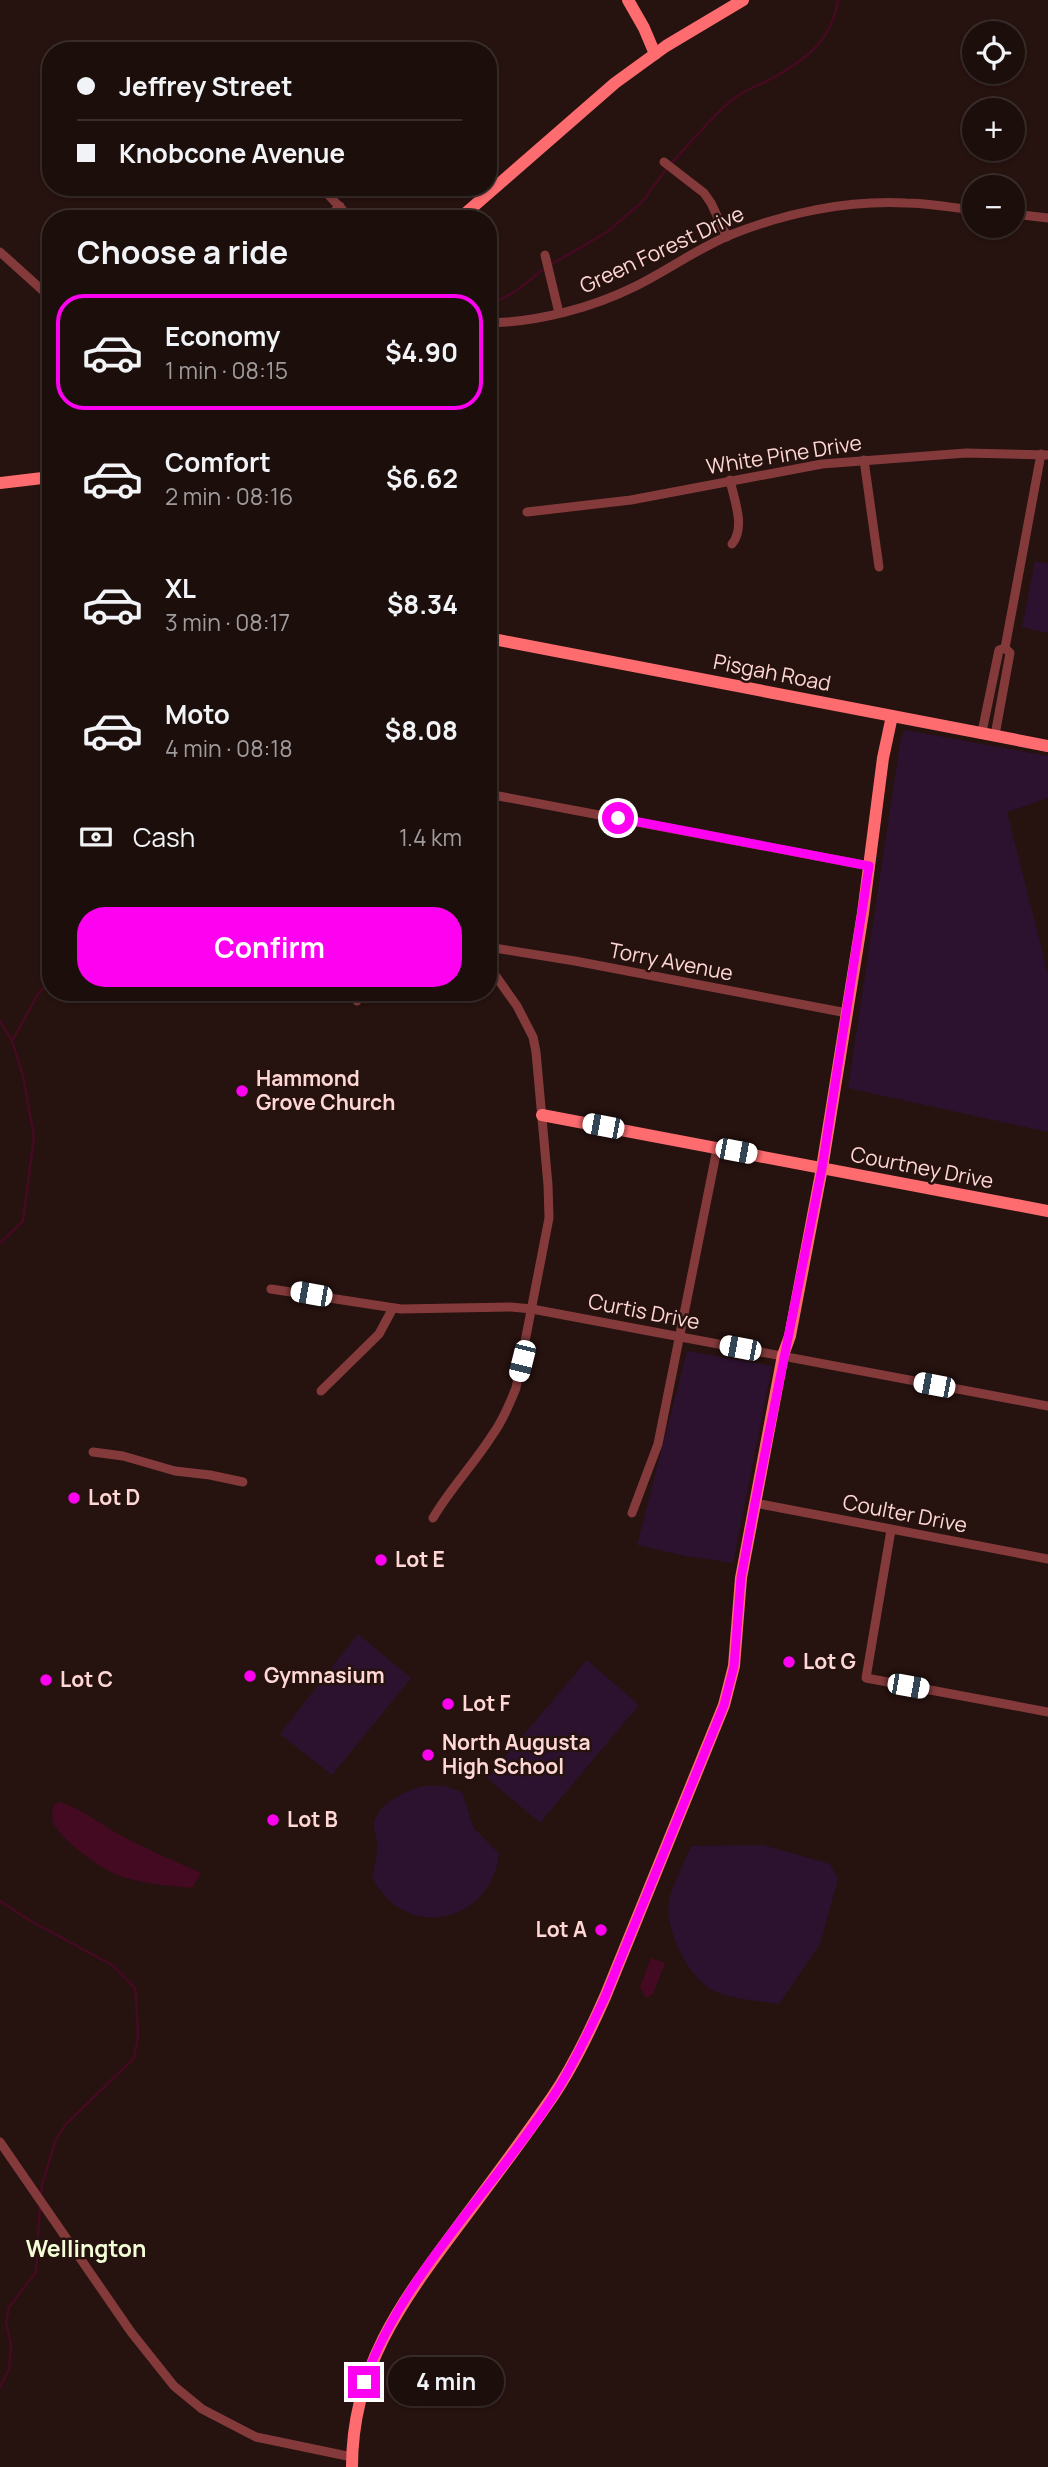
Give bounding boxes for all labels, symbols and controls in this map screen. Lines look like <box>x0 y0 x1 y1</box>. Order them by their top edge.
map controls <box>962 21 1025 238</box>
button: locate <box>962 21 1025 84</box>
text: Jeffrey Street <box>119 68 293 104</box>
button: + <box>962 98 1025 161</box>
text: Knobcone Avenue <box>119 135 345 171</box>
button: − <box>962 175 1025 238</box>
street label: Green Forest Drive <box>575 199 748 299</box>
text: Choose a ride <box>77 230 288 274</box>
text: Economy <box>165 318 280 354</box>
icon: car <box>81 321 144 384</box>
text: $4.90 <box>385 334 458 370</box>
text: 1 min · 08:15 <box>165 354 288 386</box>
street label: White Pine Drive <box>704 428 864 480</box>
text: Comfort <box>165 444 271 480</box>
icon: car <box>81 447 144 510</box>
text: $6.62 <box>386 460 458 496</box>
text: 2 min · 08:16 <box>165 480 293 512</box>
text: XL <box>165 570 196 606</box>
icon: car <box>81 573 144 636</box>
text: $8.34 <box>387 586 458 622</box>
text: 3 min · 08:17 <box>165 606 290 638</box>
street label: Pisgah Road <box>711 647 833 697</box>
text: Moto <box>165 696 230 732</box>
icon: car <box>81 699 144 762</box>
text: $8.08 <box>385 712 458 748</box>
text: 4 min · 08:18 <box>165 732 293 764</box>
route start <box>602 802 634 834</box>
icon: cash <box>77 818 115 856</box>
text: Cash <box>133 819 195 855</box>
text: 1.4 km <box>399 821 462 853</box>
button: Confirm <box>77 907 462 987</box>
street label: Torry Avenue <box>607 935 735 987</box>
place label: Hammond Grove Church <box>256 1064 395 1116</box>
marker: Hammond Grove Church <box>234 1083 250 1099</box>
car <box>581 1112 626 1140</box>
car <box>714 1137 759 1165</box>
street label: Courtney Drive <box>848 1139 996 1195</box>
car <box>289 1280 334 1308</box>
street label: Curtis Drive <box>586 1287 702 1336</box>
car <box>718 1334 763 1362</box>
car <box>507 1338 538 1384</box>
car <box>912 1371 957 1399</box>
place label: Lot D <box>88 1483 140 1511</box>
street label: Coulter Drive <box>841 1487 970 1539</box>
marker: Lot D <box>66 1490 82 1506</box>
place label: Lot E <box>395 1545 445 1573</box>
marker: Lot E <box>373 1552 389 1568</box>
place label: Lot G <box>803 1647 856 1675</box>
marker: Lot G <box>781 1654 797 1670</box>
place label: Gymnasium <box>264 1661 385 1689</box>
place label: Lot C <box>60 1665 113 1693</box>
marker: Gymnasium <box>242 1668 258 1684</box>
marker: Lot C <box>38 1672 54 1688</box>
car <box>886 1672 931 1700</box>
place label: Lot F <box>462 1689 510 1717</box>
marker: Lot F <box>440 1696 456 1712</box>
place label: North Augusta High School <box>442 1728 591 1780</box>
marker: North Augusta High School <box>420 1747 436 1763</box>
place label: Lot B <box>287 1805 338 1833</box>
marker: Lot B <box>265 1812 281 1828</box>
place label: Lot A <box>535 1915 587 1943</box>
marker: Lot A <box>593 1922 609 1938</box>
district label: Wellington <box>26 2232 146 2264</box>
callout: 4 min <box>388 2358 504 2406</box>
text: 4 min <box>416 2365 476 2397</box>
route end <box>348 2366 380 2398</box>

